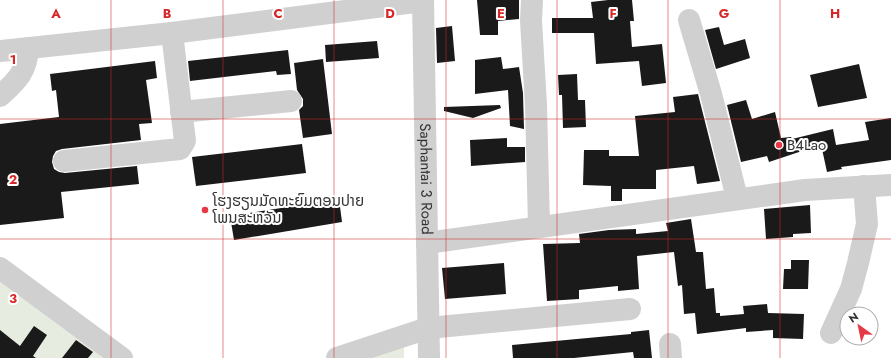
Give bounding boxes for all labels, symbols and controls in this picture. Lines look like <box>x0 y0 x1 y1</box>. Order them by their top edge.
text: A <box>50 4 61 23</box>
text: B <box>163 4 172 23</box>
text: C <box>273 4 283 23</box>
text: D <box>385 4 395 23</box>
text: E <box>497 4 505 23</box>
text: F <box>609 4 617 23</box>
text: G <box>719 4 730 23</box>
text: H <box>830 4 840 23</box>
text: 1 <box>10 50 16 69</box>
street label: Saphantai 3 Road <box>414 123 438 235</box>
place label: B4Lao <box>787 134 826 156</box>
marker: B4Lao <box>774 140 784 150</box>
text: 2 <box>9 170 17 189</box>
place label: ໂຮງຮຽນມັດທະຍົມຕອນປາຍ ໂພນສະຫວັນ <box>212 190 364 229</box>
marker: ໂຮງຮຽນມັດທະຍົມຕອນປາຍ ໂພນສະຫວັນ <box>200 205 210 215</box>
text: 3 <box>9 289 17 308</box>
north arrow <box>839 306 879 346</box>
text: N <box>846 309 862 327</box>

